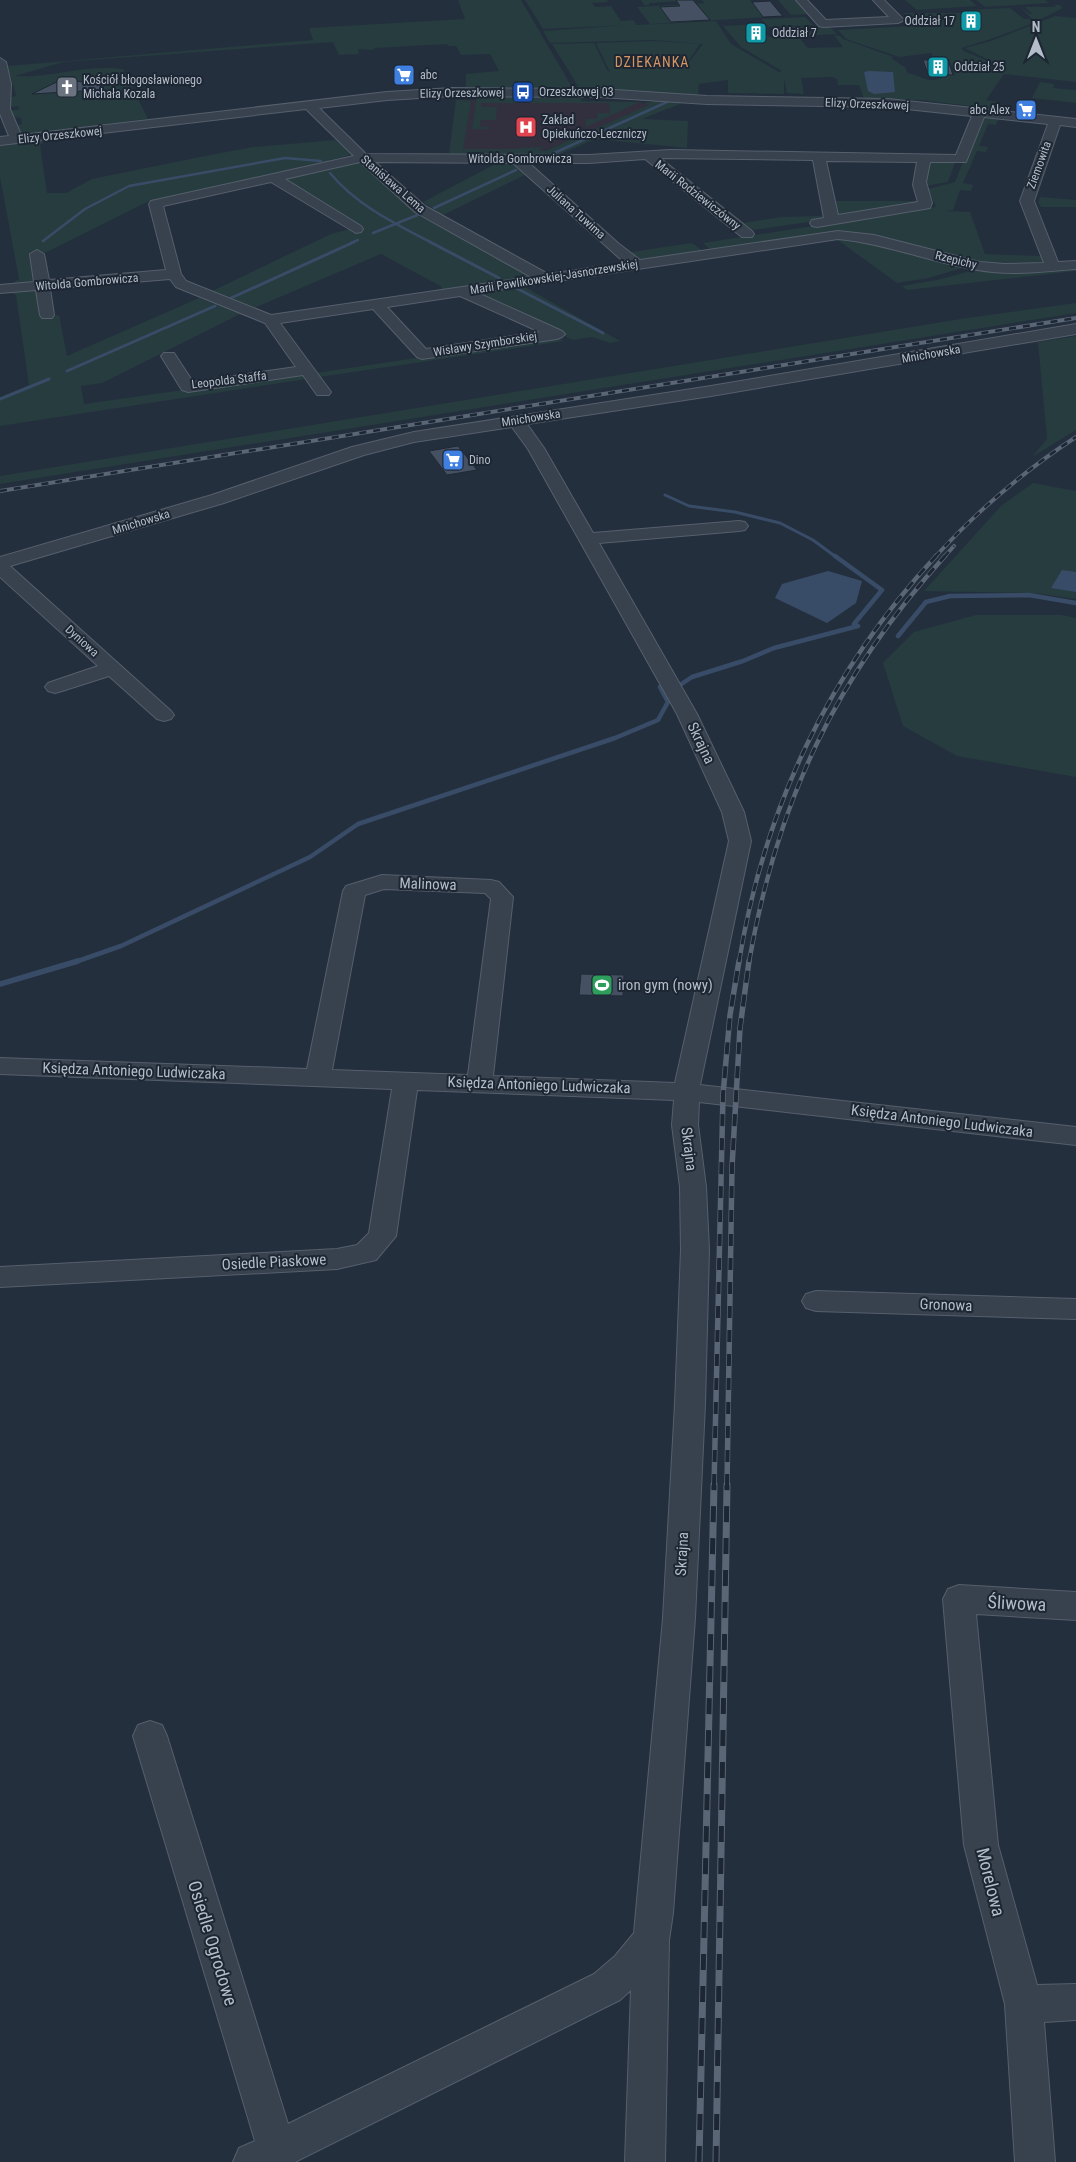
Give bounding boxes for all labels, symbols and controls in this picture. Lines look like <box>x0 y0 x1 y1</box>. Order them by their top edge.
building icon: Oddział 17 <box>959 9 983 33</box>
place label: Oddział 17 <box>905 14 955 28</box>
north arrow <box>1011 15 1061 65</box>
text: N <box>1032 19 1040 35</box>
building icon: Oddział 7 <box>744 21 768 45</box>
place label: Oddział 7 <box>772 26 817 40</box>
district label: DZIEKANKA <box>615 54 689 70</box>
building icon: Oddział 25 <box>926 55 950 79</box>
place label: Oddział 25 <box>954 60 1005 74</box>
supermarket icon: abc <box>392 63 416 87</box>
place label: abc <box>420 68 438 82</box>
place label: Kościół błogosławionego Michała Kozala <box>83 73 202 101</box>
church icon: Kościół błogosławionego Michała Kozala <box>55 75 79 99</box>
bus stop icon: Orzeszkowej 03 <box>511 80 535 104</box>
street label: Elizy Orzeszkowej <box>420 85 504 101</box>
place label: Orzeszkowej 03 <box>539 85 614 99</box>
street label: Elizy Orzeszkowej <box>825 96 909 112</box>
supermarket icon: abc Alex <box>1014 98 1038 122</box>
place label: abc Alex <box>969 103 1010 117</box>
place label: Zakład Opiekuńczo-Leczniczy <box>542 113 647 141</box>
hospital icon: Zakład Opiekuńczo-Leczniczy <box>514 115 538 139</box>
street label: Elizy Orzeszkowej <box>17 124 103 146</box>
street label: Ziemowita <box>1024 139 1054 191</box>
street label: Stanisława Lema <box>358 152 428 216</box>
street label: Witolda Gombrowicza <box>468 152 572 166</box>
street label: Marii Rodziewiczówny <box>652 157 744 233</box>
street label: Juliana Tuwima <box>544 182 608 242</box>
street label: Rzepichy <box>934 248 978 272</box>
street label: Marii Pawlikowskiej-Jasnorzewskiej <box>469 257 639 297</box>
street label: Witolda Gombrowicza <box>35 271 139 293</box>
street label: Wisławy Szymborskiej <box>432 329 538 359</box>
street label: Mnichowska <box>901 342 962 366</box>
street label: Leopolda Staffa <box>191 368 268 392</box>
street label: Mnichowska <box>501 406 562 430</box>
supermarket icon: Dino <box>441 448 465 472</box>
place label: Dino <box>469 453 490 467</box>
street label: Mnichowska <box>111 507 172 537</box>
street label: Dyniowa <box>62 622 102 660</box>
street label: Skrajna <box>683 719 719 767</box>
street label: Malinowa <box>399 874 457 894</box>
sports icon: iron gym (nowy) <box>590 973 614 997</box>
place label: iron gym (nowy) <box>618 976 713 994</box>
street label: Księdza Antoniego Ludwiczaka <box>42 1059 226 1083</box>
street label: Księdza Antoniego Ludwiczaka <box>447 1073 631 1097</box>
street label: Księdza Antoniego Ludwiczaka <box>850 1101 1034 1141</box>
street label: Skrajna <box>677 1126 701 1172</box>
street label: Osiedle Piaskowe <box>221 1250 327 1274</box>
street label: Gronowa <box>919 1295 973 1315</box>
street label: Skrajna <box>672 1532 692 1576</box>
street label: Śliwowa <box>987 1591 1047 1615</box>
street label: Morelowa <box>972 1846 1010 1918</box>
street label: Osiedle Ogrodowe <box>184 1878 242 2008</box>

